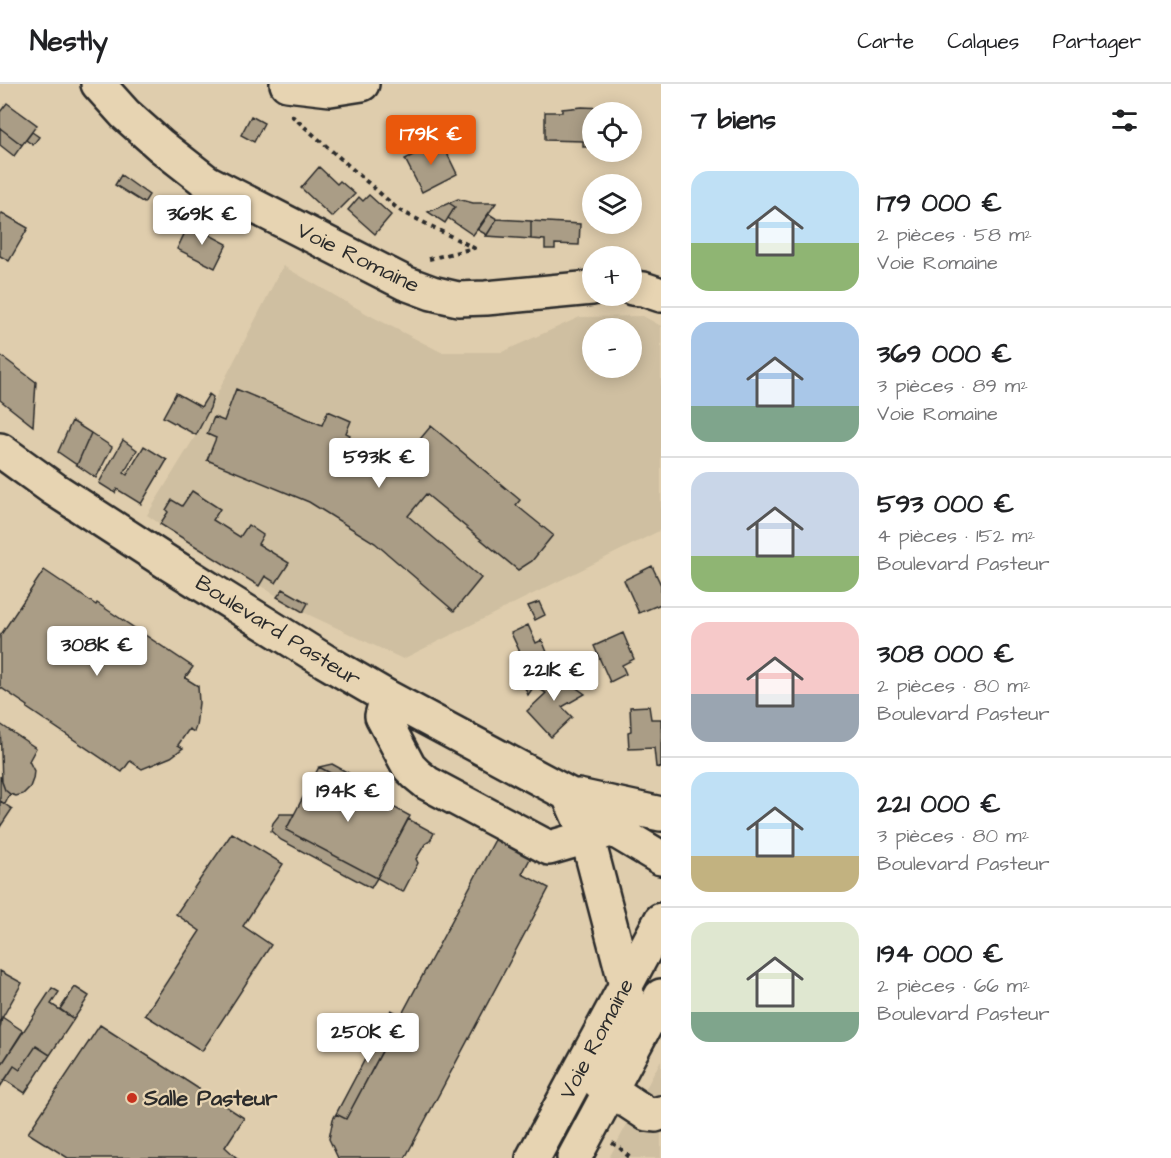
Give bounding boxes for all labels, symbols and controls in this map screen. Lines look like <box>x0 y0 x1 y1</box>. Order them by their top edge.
text: Nestly <box>30 22 108 61</box>
text: Carte <box>857 27 914 56</box>
text: Calques <box>947 27 1019 56</box>
text: Partager <box>1052 27 1141 56</box>
map controls <box>582 102 642 378</box>
button: locate <box>582 102 642 162</box>
text: 7 biens <box>691 102 776 138</box>
icon: filters <box>1108 104 1141 137</box>
pin: 179K € <box>382 115 480 166</box>
text: 179K € <box>400 120 462 148</box>
button: layers <box>582 174 642 234</box>
text: 179 000 € <box>877 185 1002 221</box>
pin: 369K € <box>153 195 251 246</box>
icon: home <box>739 195 811 267</box>
text: 369K € <box>167 200 237 228</box>
street label: Voie Romaine <box>292 215 425 301</box>
text: 2 pièces · 58 m² <box>877 221 1032 249</box>
button: + <box>582 246 642 306</box>
text: Voie Romaine <box>877 249 998 277</box>
button: − <box>582 318 642 378</box>
text: 369 000 € <box>877 336 1012 372</box>
icon: home <box>739 346 811 418</box>
text: 3 pièces · 89 m² <box>877 372 1028 400</box>
text: Voie Romaine <box>877 400 998 428</box>
pin: 593K € <box>330 438 428 489</box>
text: 593K € <box>343 443 415 471</box>
text: 593 000 € <box>877 486 1014 522</box>
icon: home <box>739 496 811 568</box>
text: 4 pièces · 152 m² <box>877 522 1035 550</box>
text: Boulevard Pasteur <box>877 550 1050 578</box>
street label: Boulevard Pasteur <box>189 568 367 694</box>
pin: 308K € <box>48 626 146 677</box>
text: 308K € <box>61 631 133 659</box>
text: 308 000 € <box>877 636 1014 672</box>
icon: home <box>739 646 811 718</box>
pin: 221K € <box>505 651 603 702</box>
text: 221K € <box>523 656 585 684</box>
text: 2 pièces · 80 m² <box>877 672 1030 700</box>
text: Boulevard Pasteur <box>877 700 1050 728</box>
pin: 194K € <box>299 772 397 823</box>
text: 194K € <box>316 777 380 805</box>
text: 221 000 € <box>877 786 1001 822</box>
icon: home <box>739 796 811 868</box>
text: 3 pièces · 80 m² <box>877 822 1029 850</box>
text: Boulevard Pasteur <box>877 850 1050 878</box>
text: 194 000 € <box>877 936 1004 972</box>
icon: home <box>739 946 811 1018</box>
text: 2 pièces · 66 m² <box>877 972 1030 1000</box>
street label: Voie Romaine <box>552 973 642 1105</box>
text: Boulevard Pasteur <box>877 1000 1050 1028</box>
pin: 250K € <box>319 1013 417 1064</box>
text: 250K € <box>331 1018 405 1046</box>
place label: Salle Pasteur <box>143 1083 278 1114</box>
marker: Salle Pasteur <box>125 1091 139 1105</box>

